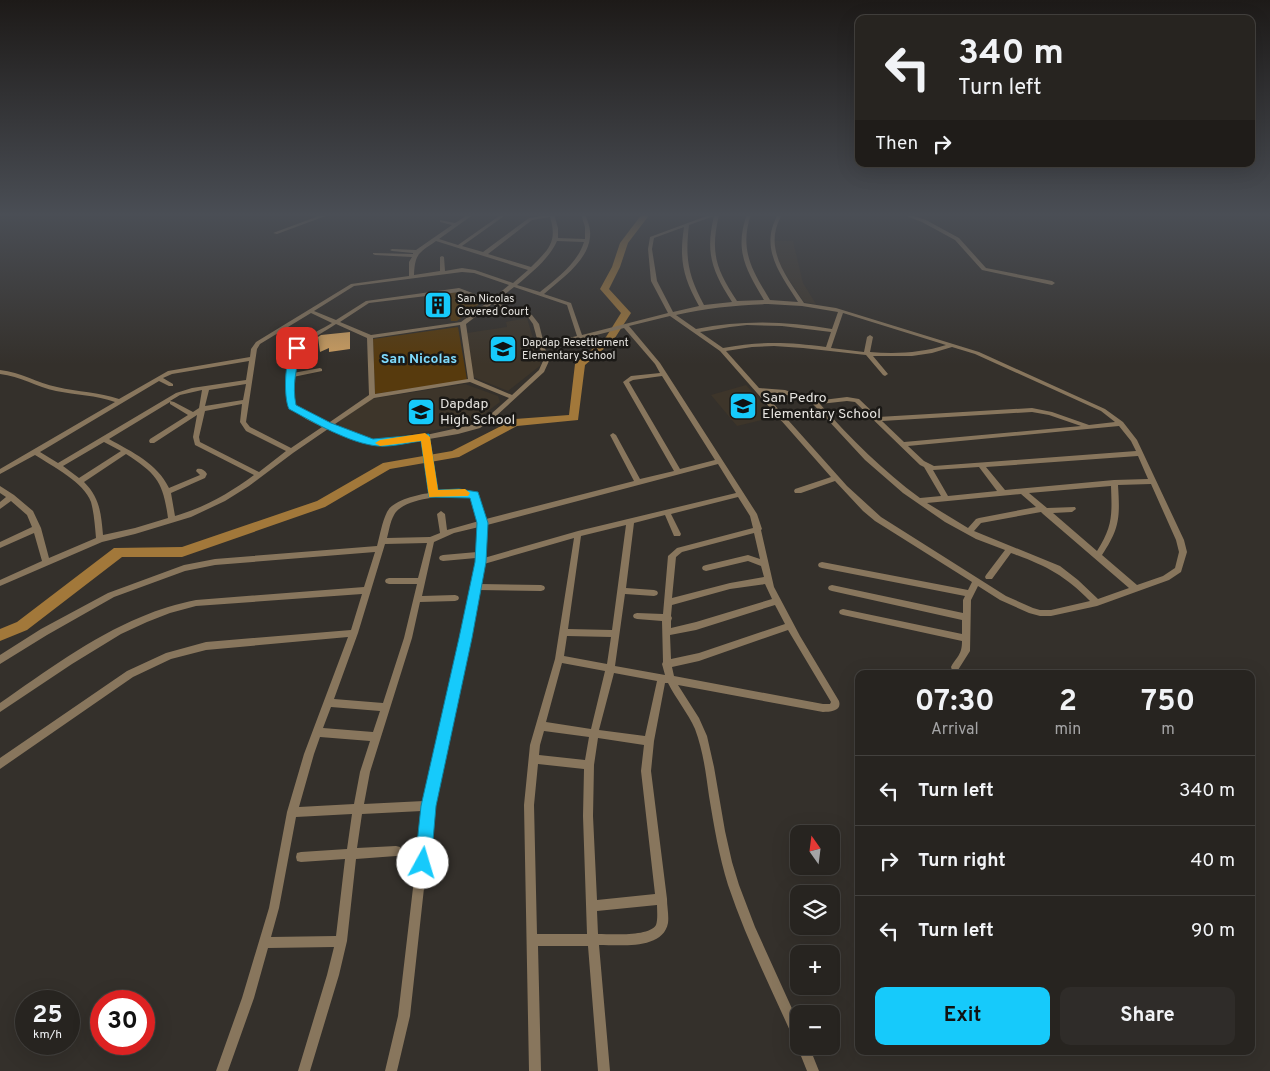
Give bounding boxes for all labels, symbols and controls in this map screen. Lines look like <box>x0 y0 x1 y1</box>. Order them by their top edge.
text: 340 m <box>958 32 1064 76</box>
icon: left <box>875 35 940 100</box>
text: Turn left <box>958 75 1041 102</box>
icon: right <box>928 130 956 158</box>
text: Then <box>875 132 918 156</box>
building icon: San Nicolas Covered Court <box>423 290 453 320</box>
place label: San Nicolas Covered Court <box>457 292 529 319</box>
pin <box>276 327 318 369</box>
icon: arrive <box>283 334 311 362</box>
school or university icon: Dapdap Resettlement Elementary School <box>488 334 518 364</box>
place label: Dapdap Resettlement Elementary School <box>522 336 629 363</box>
district label: San Nicolas <box>381 351 457 368</box>
place label: San Pedro Elementary School <box>762 390 881 423</box>
school or university icon: San Pedro Elementary School <box>728 391 758 421</box>
place label: Dapdap High School <box>440 396 515 429</box>
school or university icon: Dapdap High School <box>406 397 436 427</box>
text: 07:30 <box>915 684 995 721</box>
text: 2 <box>1059 684 1077 721</box>
text: 750 <box>1141 684 1195 721</box>
text: Arrival <box>931 720 979 740</box>
text: min <box>1055 720 1081 740</box>
text: m <box>1161 720 1175 740</box>
icon: left <box>875 777 903 805</box>
text: Turn left <box>918 779 994 803</box>
text: 340 m <box>1179 779 1235 803</box>
north arrow <box>790 825 840 875</box>
map controls <box>790 825 840 1055</box>
position arrow <box>396 836 448 888</box>
icon: right <box>875 847 903 875</box>
text: Turn right <box>918 849 1006 873</box>
text: 40 m <box>1190 849 1235 873</box>
button: layers <box>790 885 840 935</box>
icon: left <box>875 917 903 945</box>
text: Turn left <box>918 919 994 943</box>
text: 90 m <box>1191 919 1235 943</box>
button: + <box>790 945 840 995</box>
button: Exit <box>875 987 1050 1045</box>
button: Share <box>1060 987 1235 1045</box>
speed limit sign: 30 <box>90 990 155 1055</box>
text: 25 <box>32 1000 63 1032</box>
button: − <box>790 1005 840 1055</box>
text: km/h <box>33 1027 62 1043</box>

